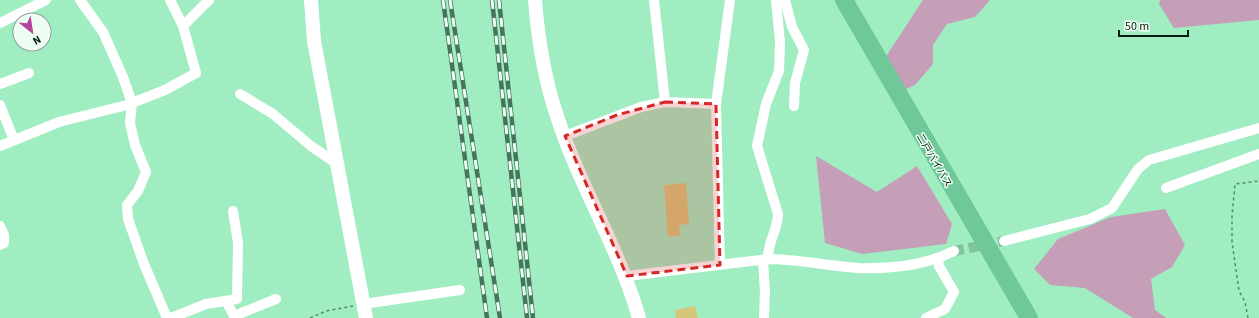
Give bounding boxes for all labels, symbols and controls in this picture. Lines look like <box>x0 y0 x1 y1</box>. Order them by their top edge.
north arrow <box>12 12 52 52</box>
scale bar <box>1119 12 1188 38</box>
text: 50 m <box>1125 18 1149 35</box>
text: N <box>30 32 44 49</box>
street label: 二戸バイパス <box>913 131 955 190</box>

